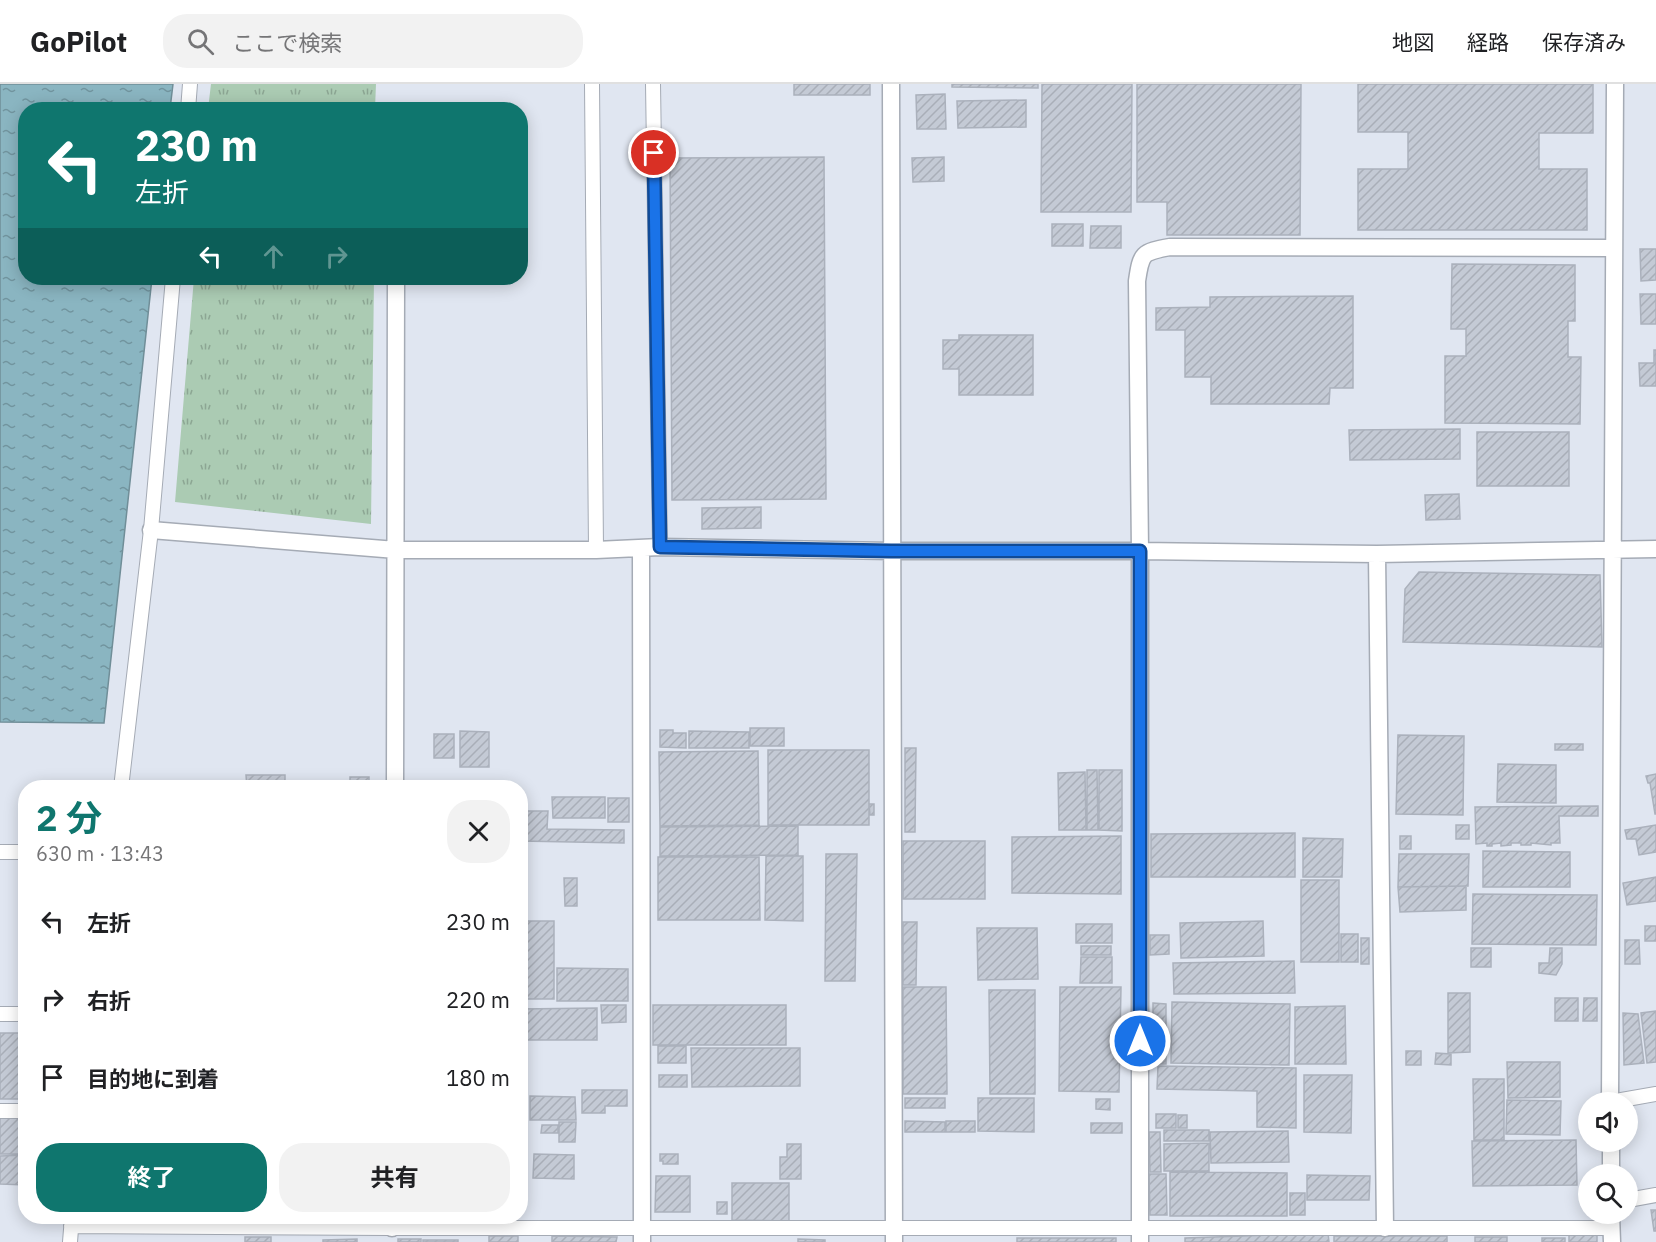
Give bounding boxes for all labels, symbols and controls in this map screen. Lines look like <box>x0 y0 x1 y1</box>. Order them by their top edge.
search box <box>163 14 583 68</box>
text: GoPilot <box>30 23 127 60</box>
icon: search <box>184 25 217 58</box>
text: ここで検索 <box>232 28 342 57</box>
text: 地図 <box>1392 28 1434 56</box>
text: 経路 <box>1467 28 1509 56</box>
text: 保存済み <box>1542 28 1626 56</box>
text: 230 m <box>135 118 258 173</box>
icon: left <box>36 126 114 204</box>
pin <box>628 127 679 178</box>
icon: arrive <box>637 136 670 169</box>
text: 左折 <box>135 174 189 209</box>
icon: left <box>194 240 227 273</box>
icon: ahead <box>257 240 290 273</box>
icon: right <box>320 240 353 273</box>
text: 2 分 <box>36 794 102 841</box>
button: close <box>447 800 510 863</box>
text: 630 m · 13:43 <box>36 840 164 867</box>
icon: left <box>36 905 69 938</box>
text: 230 m <box>446 907 510 936</box>
text: 左折 <box>87 908 131 937</box>
icon: right <box>36 983 69 1016</box>
text: 220 m <box>446 985 510 1014</box>
text: 右折 <box>87 986 131 1015</box>
position arrow <box>1108 1009 1172 1073</box>
icon: arrive <box>36 1061 69 1094</box>
text: 180 m <box>446 1063 510 1092</box>
text: 目的地に到着 <box>87 1064 219 1093</box>
map controls <box>1578 1092 1638 1224</box>
button: sound <box>1578 1092 1638 1152</box>
button: 終了 <box>36 1143 267 1212</box>
button: 共有 <box>279 1143 510 1212</box>
button: search <box>1578 1164 1638 1224</box>

